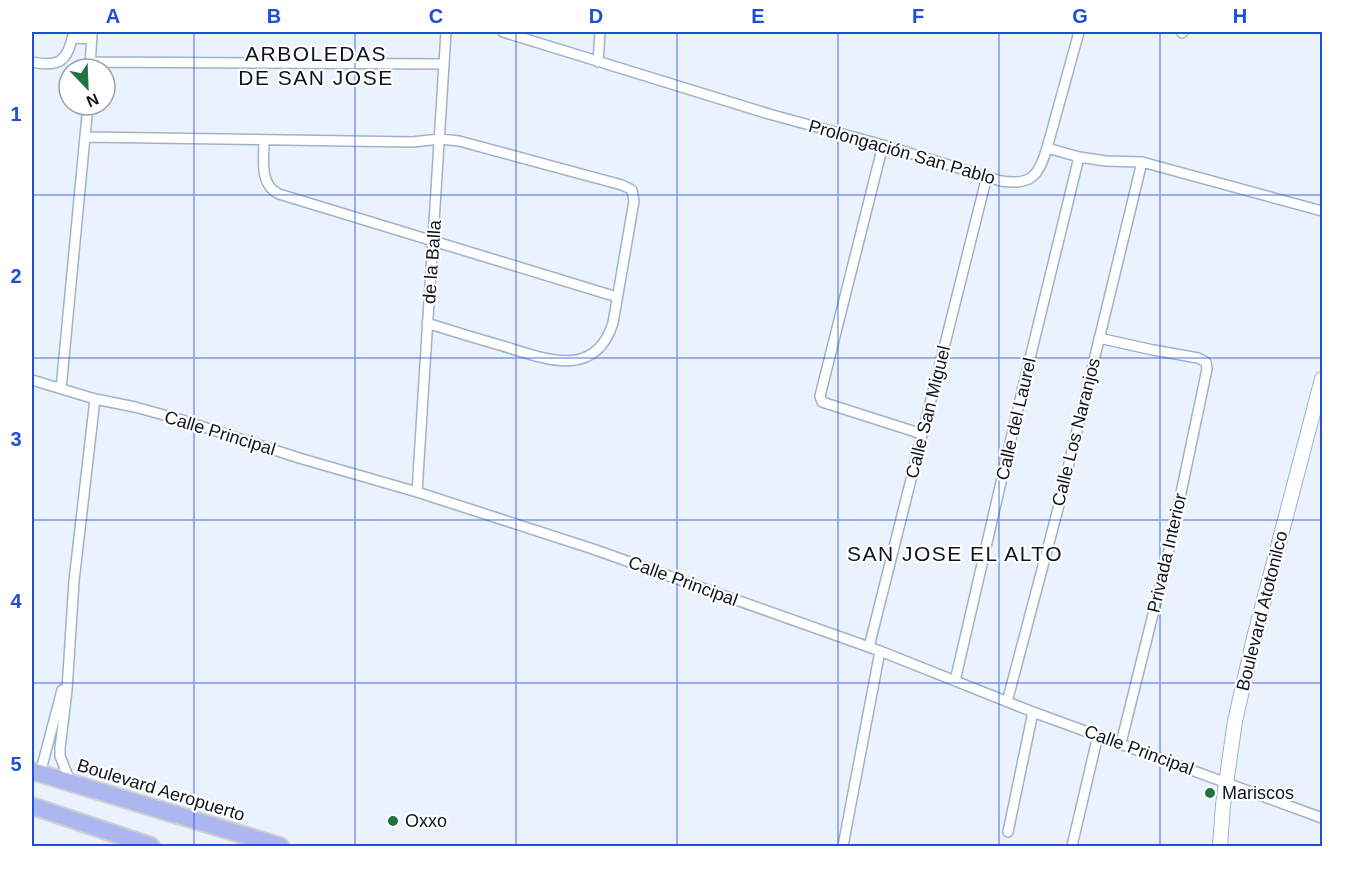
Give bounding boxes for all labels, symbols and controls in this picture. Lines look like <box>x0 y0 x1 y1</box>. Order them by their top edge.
text: A <box>106 5 120 27</box>
text: B <box>267 5 281 27</box>
text: C <box>429 5 443 27</box>
text: D <box>589 5 603 27</box>
text: E <box>751 5 765 27</box>
text: F <box>912 5 924 27</box>
text: G <box>1072 5 1088 27</box>
text: H <box>1233 5 1247 27</box>
district label: ARBOLEDAS DE SAN JOSE <box>238 42 394 89</box>
north arrow <box>57 57 117 117</box>
text: N <box>84 90 101 110</box>
text: 1 <box>10 103 22 125</box>
street label: Prolongación San Pablo <box>806 116 998 188</box>
street label: de la Balla <box>419 218 445 305</box>
text: 2 <box>10 265 22 287</box>
street label: Calle San Miguel <box>902 344 954 480</box>
street label: Calle del Laurel <box>992 356 1040 482</box>
street label: Calle Los Naranjos <box>1048 356 1104 508</box>
street label: Calle Principal <box>162 407 278 459</box>
text: 3 <box>10 428 22 450</box>
street label: Privada Interior <box>1144 491 1190 615</box>
street label: Boulevard Atotonilco <box>1232 529 1292 693</box>
district label: SAN JOSE EL ALTO <box>847 542 1063 565</box>
street label: Calle Principal <box>626 552 740 610</box>
text: 4 <box>10 590 22 612</box>
street label: Calle Principal <box>1082 721 1196 779</box>
text: 5 <box>10 753 22 775</box>
street label: Boulevard Aeropuerto <box>75 755 247 825</box>
place label: Mariscos <box>1222 783 1294 803</box>
marker: Mariscos <box>1203 786 1217 800</box>
place label: Oxxo <box>405 811 447 831</box>
marker: Oxxo <box>386 814 400 828</box>

